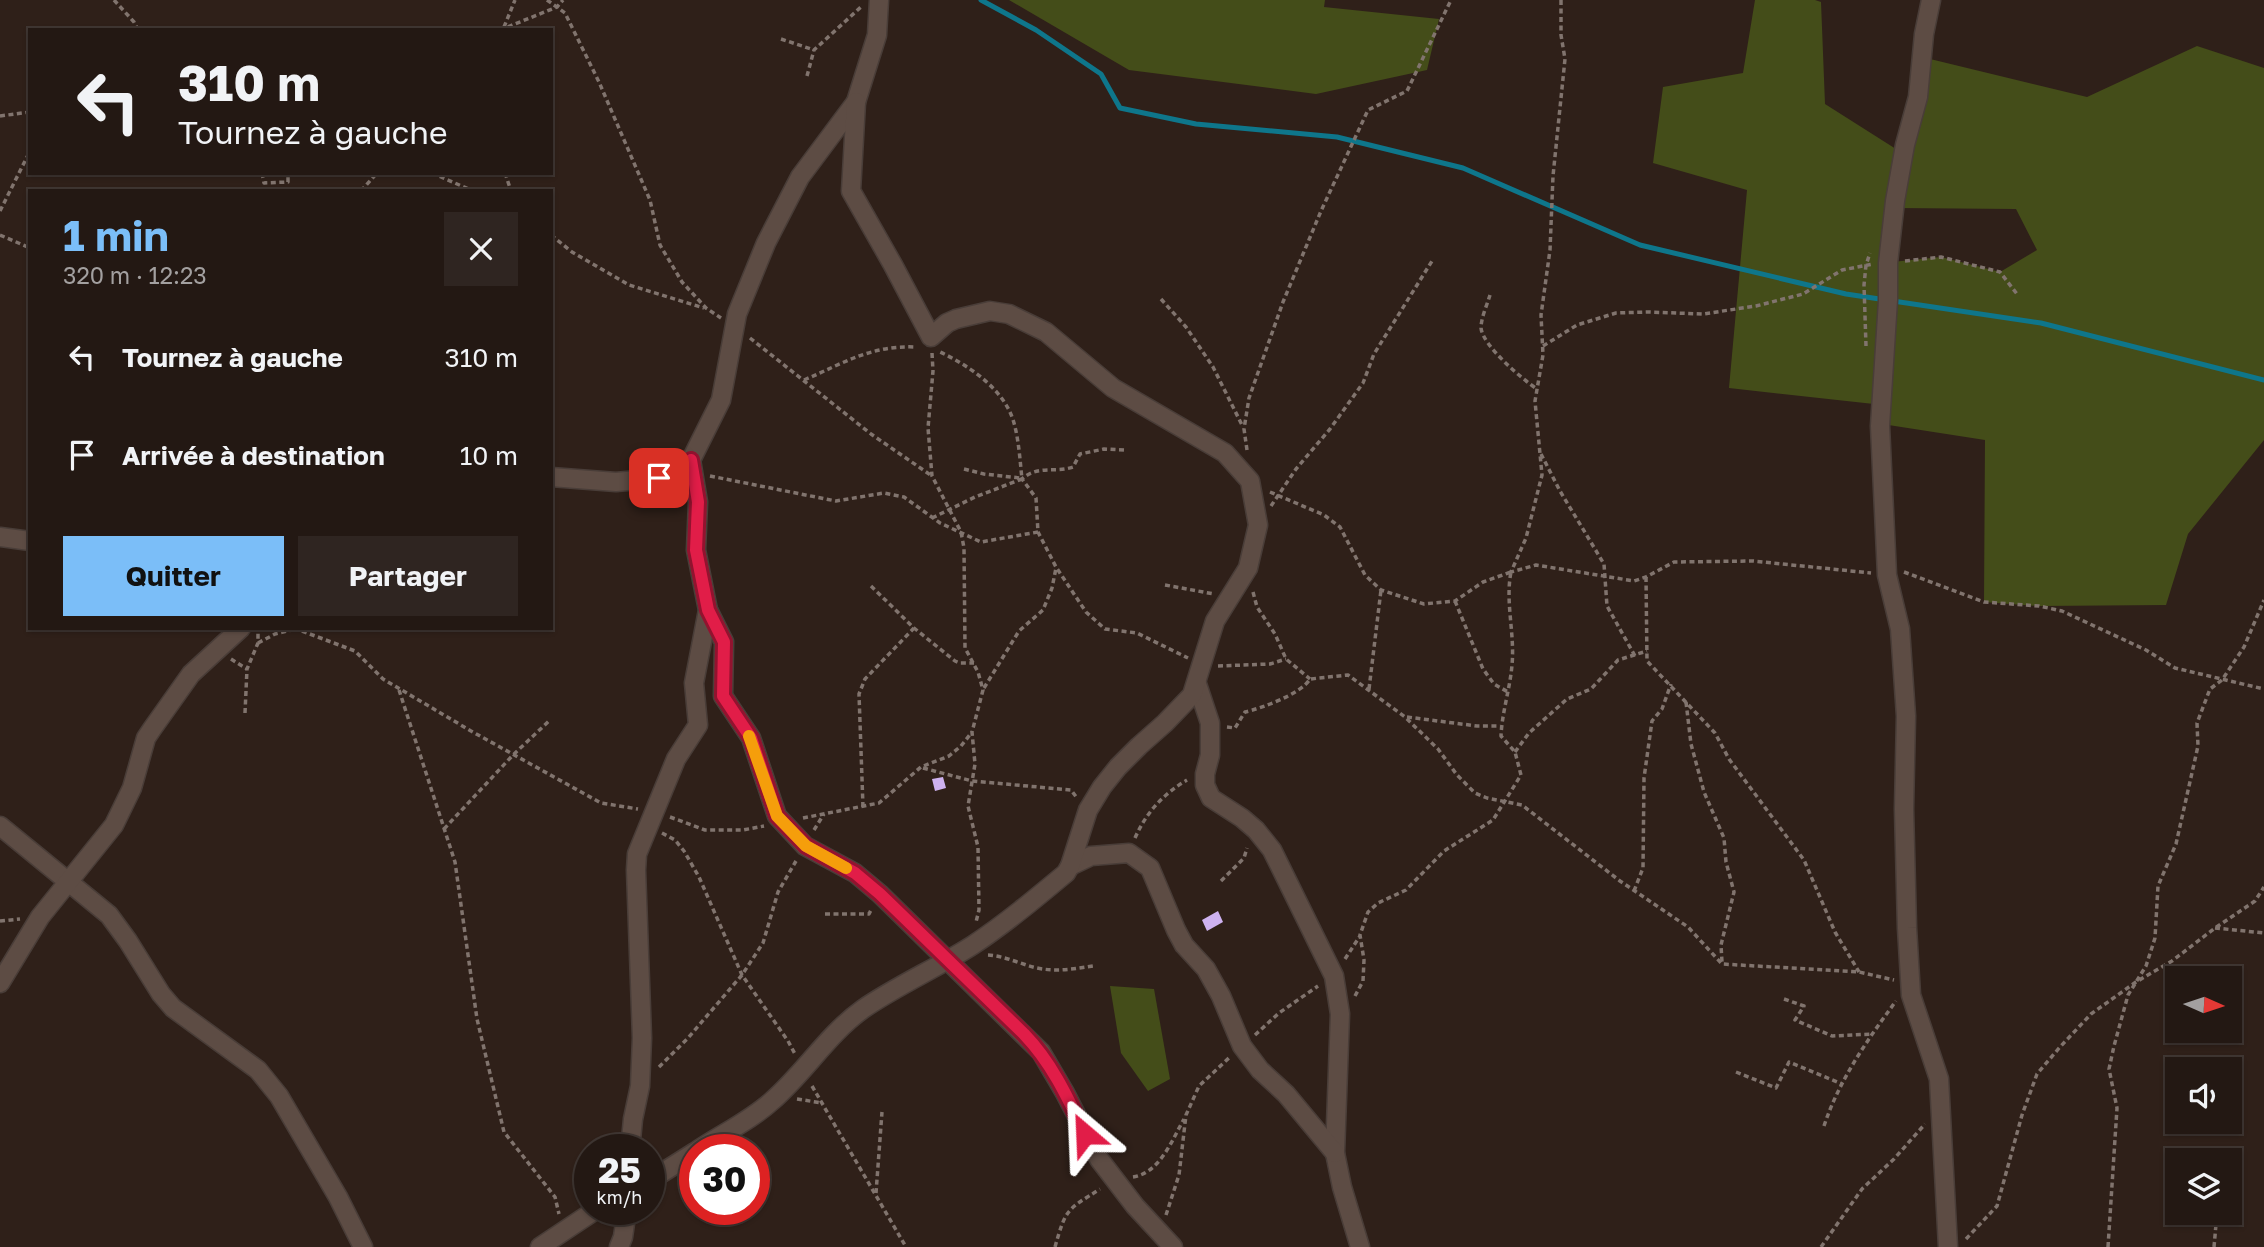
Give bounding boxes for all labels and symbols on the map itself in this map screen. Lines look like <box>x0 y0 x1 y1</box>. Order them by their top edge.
pin <box>629 448 689 508</box>
north arrow <box>2165 966 2242 1043</box>
position arrow <box>1048 1097 1122 1171</box>
speed limit sign: 30 <box>679 1134 770 1225</box>

